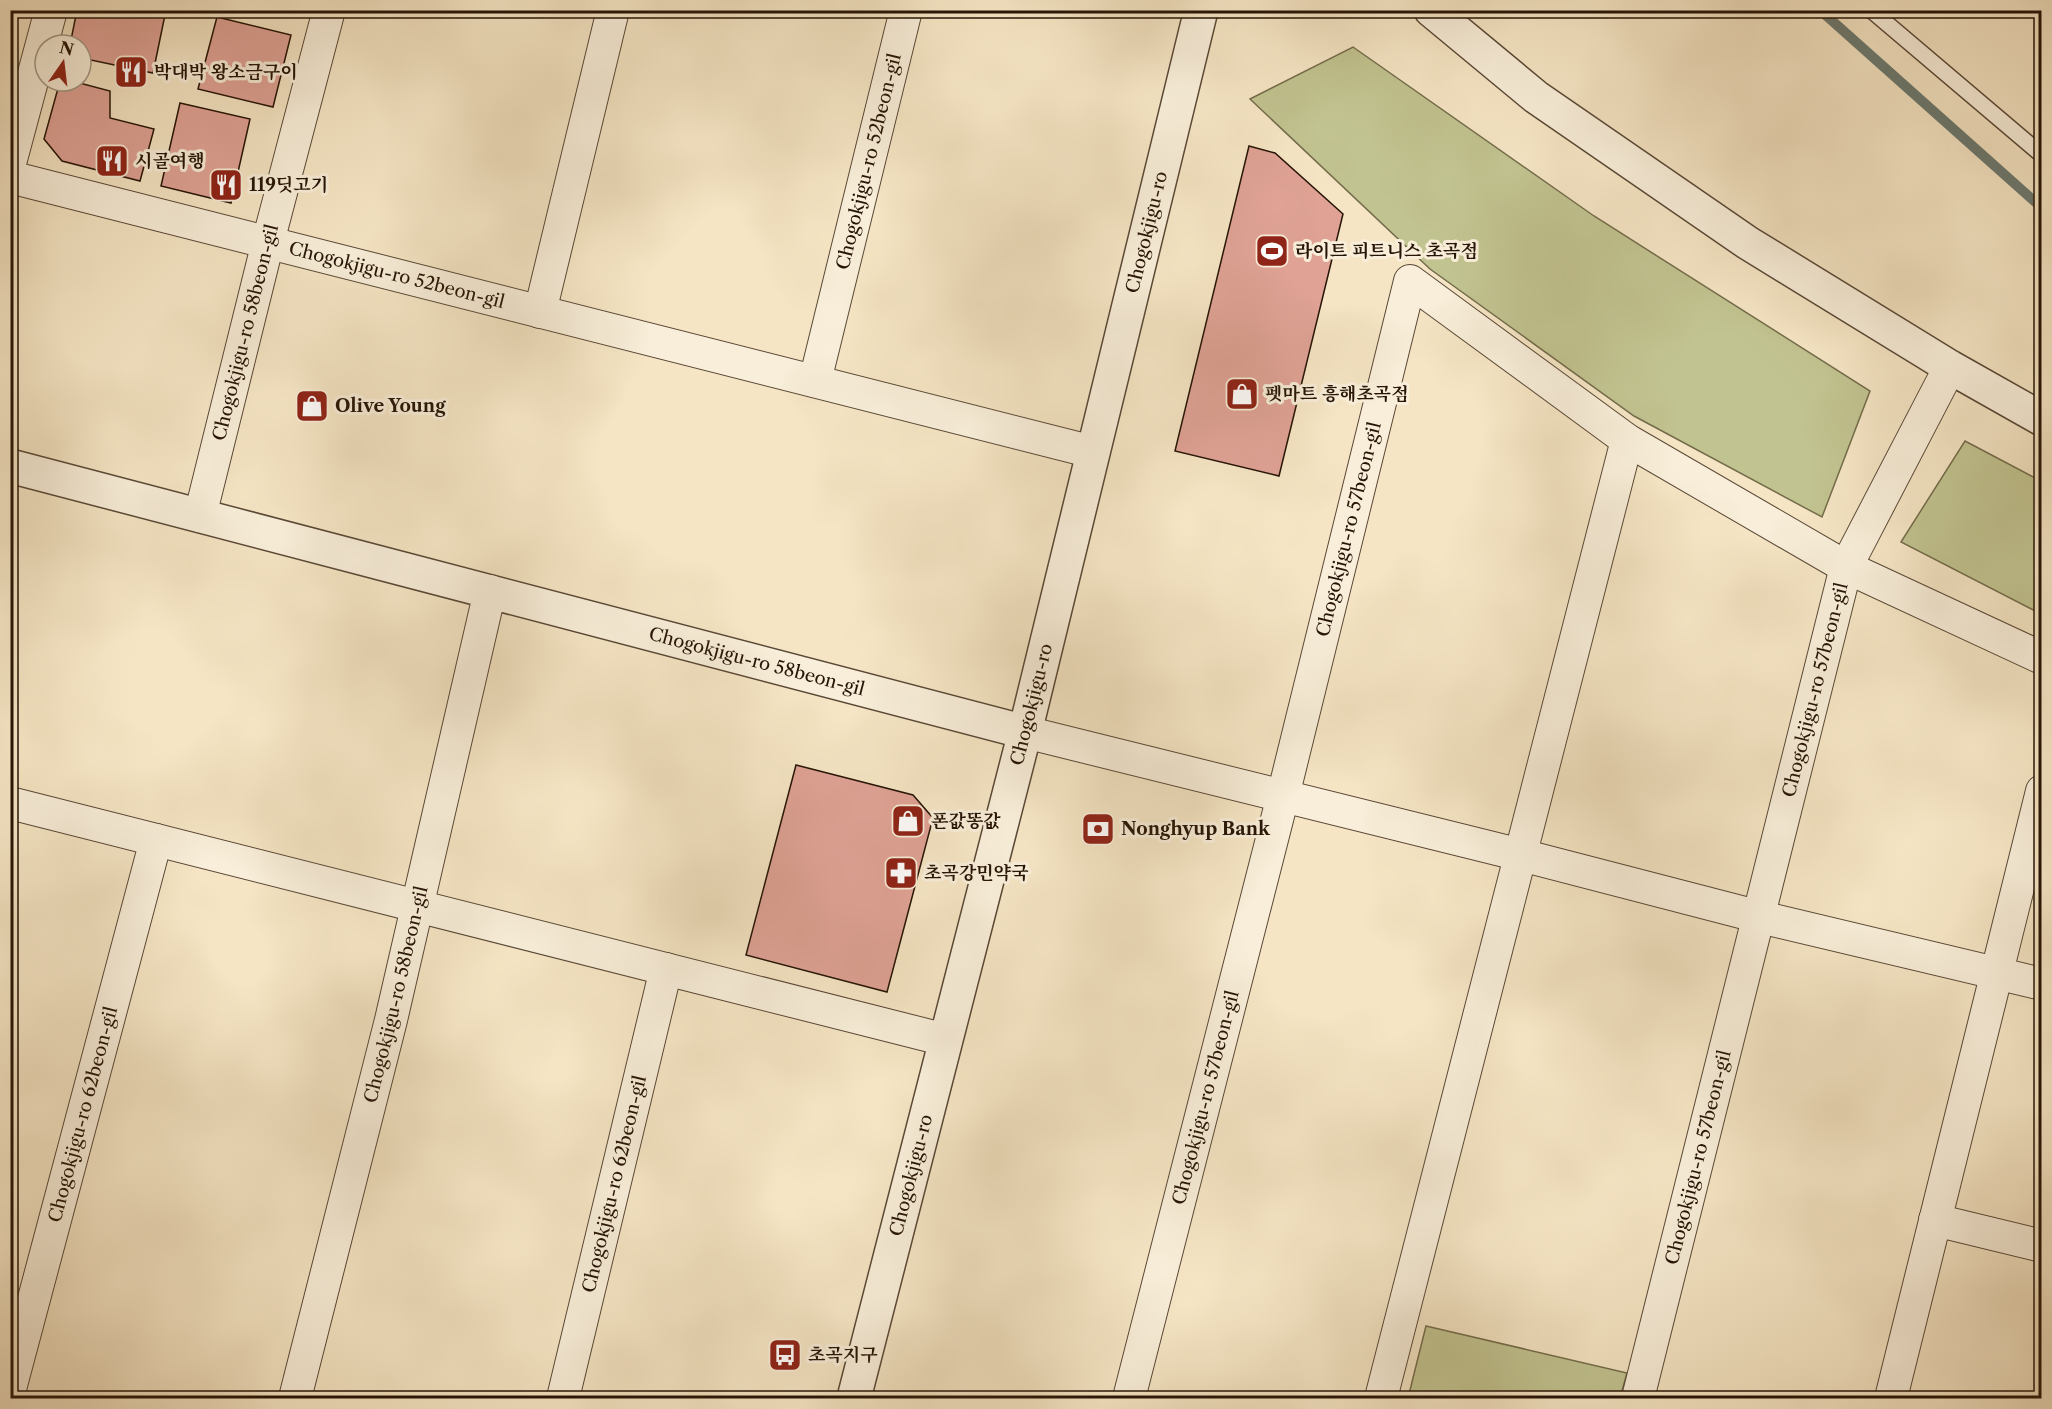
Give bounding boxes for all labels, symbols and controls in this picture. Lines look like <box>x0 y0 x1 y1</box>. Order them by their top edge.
north arrow <box>33 33 93 93</box>
text: N <box>57 37 76 60</box>
street label: Chogokjigu-ro 52beon-gil <box>832 51 906 272</box>
restaurant icon: 박대박 왕소금구이 <box>113 54 149 90</box>
place label: 박대박 왕소금구이 <box>154 61 298 83</box>
restaurant icon: 시골여행 <box>94 143 130 179</box>
place label: 시골여행 <box>135 150 205 172</box>
restaurant icon: 119딧고기 <box>208 167 244 203</box>
street label: Chogokjigu-ro <box>1121 169 1172 296</box>
place label: 119딧고기 <box>249 174 328 196</box>
street label: Chogokjigu-ro 58beon-gil <box>208 222 283 443</box>
sports icon: 라이트 피트니스 초곡점 <box>1254 233 1290 269</box>
street label: Chogokjigu-ro 52beon-gil <box>287 237 507 313</box>
place label: 라이트 피트니스 초곡점 <box>1295 240 1478 262</box>
shop icon: 펫마트 흥해초곡점 <box>1224 376 1260 412</box>
place label: 펫마트 흥해초곡점 <box>1265 383 1409 405</box>
shop icon: Olive Young <box>294 388 330 424</box>
place label: Olive Young <box>335 395 446 417</box>
street label: Chogokjigu-ro 57beon-gil <box>1312 420 1386 639</box>
street label: Chogokjigu-ro 57beon-gil <box>1778 580 1853 799</box>
street label: Chogokjigu-ro 58beon-gil <box>647 623 867 700</box>
street label: Chogokjigu-ro <box>1006 641 1057 768</box>
shop icon: 폰값똥값 <box>890 803 926 839</box>
place label: 폰값똥값 <box>931 810 1001 832</box>
bank icon: Nonghyup Bank <box>1080 811 1116 847</box>
place label: Nonghyup Bank <box>1121 818 1271 840</box>
pharmacy icon: 초곡강민약국 <box>883 855 919 891</box>
place label: 초곡강민약국 <box>924 862 1029 884</box>
street label: Chogokjigu-ro 58beon-gil <box>359 884 433 1105</box>
street label: Chogokjigu-ro 57beon-gil <box>1168 988 1244 1207</box>
street label: Chogokjigu-ro 62beon-gil <box>44 1004 122 1225</box>
street label: Chogokjigu-ro 57beon-gil <box>1661 1048 1736 1267</box>
street label: Chogokjigu-ro 62beon-gil <box>578 1073 651 1295</box>
street label: Chogokjigu-ro <box>885 1112 937 1238</box>
bus stop icon: 초곡지구 <box>767 1337 803 1373</box>
place label: 초곡지구 <box>808 1344 878 1366</box>

